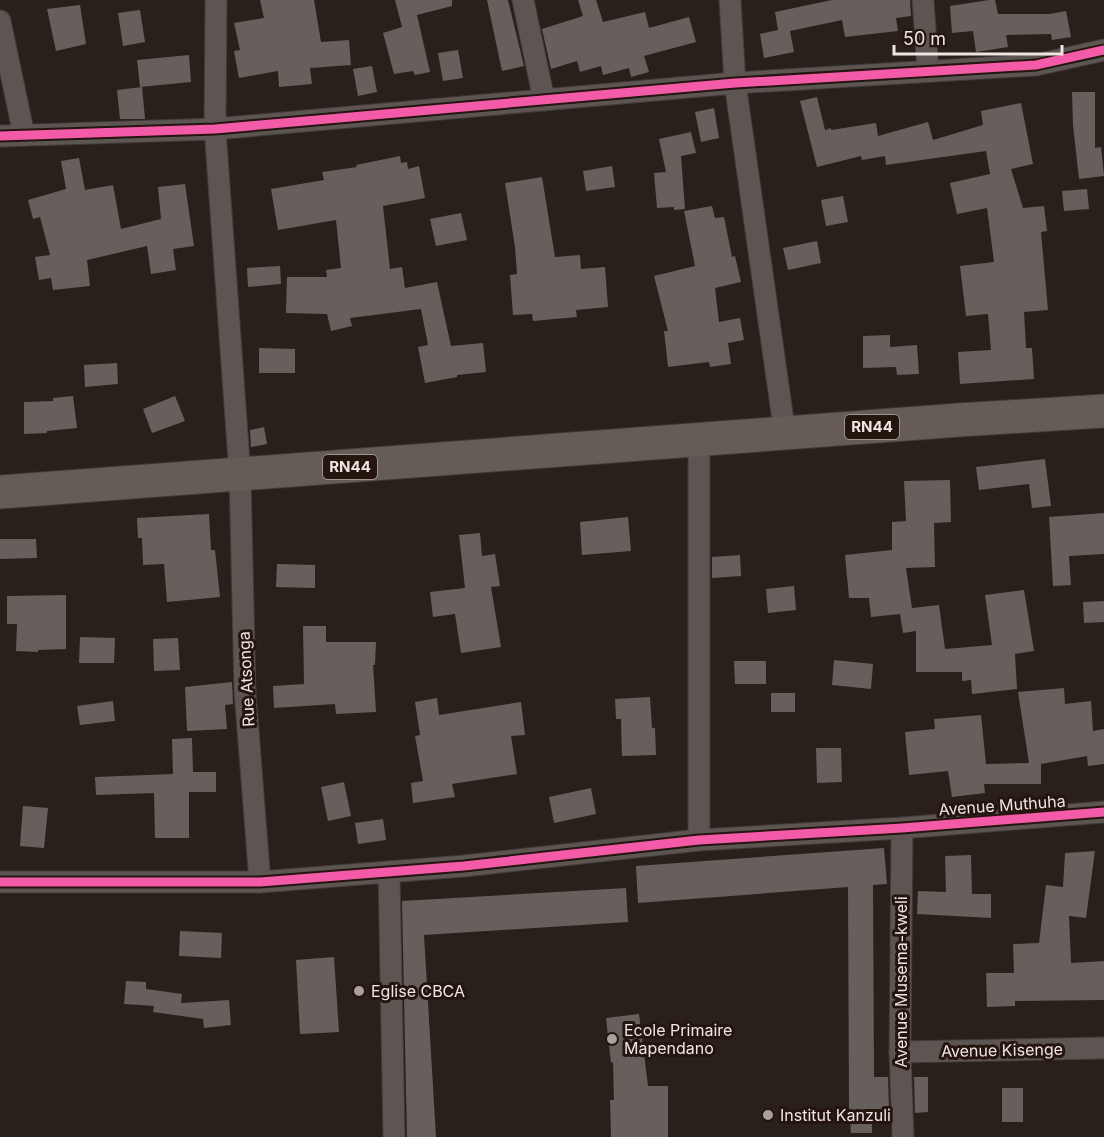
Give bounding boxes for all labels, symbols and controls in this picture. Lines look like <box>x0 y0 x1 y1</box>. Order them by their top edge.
scale bar <box>894 18 1062 56</box>
text: 50 m <box>903 28 946 49</box>
road number: RN44 <box>845 415 899 439</box>
road number: RN44 <box>323 455 377 479</box>
street label: Rue Atsonga <box>234 631 258 727</box>
street label: Avenue Muthuha <box>938 791 1066 819</box>
street label: Avenue Musema-kweli <box>891 896 911 1068</box>
place label: Eglise CBCA <box>371 981 465 1001</box>
marker: Eglise CBCA <box>352 984 366 998</box>
place label: Ecole Primaire Mapendano <box>624 1020 732 1058</box>
marker: Ecole Primaire Mapendano <box>605 1032 619 1046</box>
street label: Avenue Kisenge <box>941 1039 1063 1061</box>
place label: Institut Kanzuli <box>780 1105 891 1125</box>
marker: Institut Kanzuli <box>761 1108 775 1122</box>

